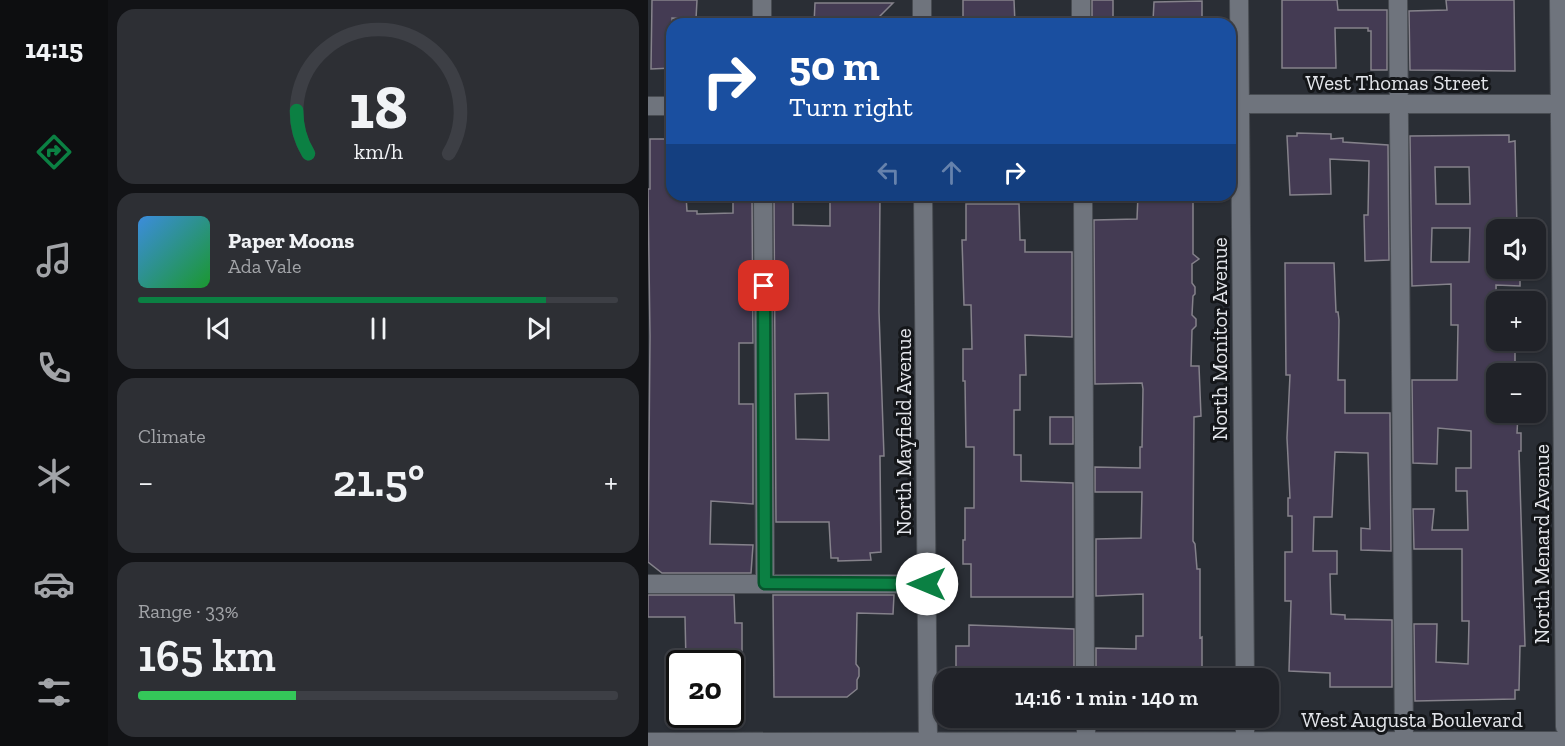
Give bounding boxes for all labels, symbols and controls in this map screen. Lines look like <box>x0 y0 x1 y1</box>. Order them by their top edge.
text: 14:15 <box>25 33 83 65</box>
text: 50 m <box>789 40 880 91</box>
icon: right <box>690 42 768 120</box>
text: 18 <box>349 69 407 144</box>
street label: West Thomas Street <box>1305 70 1489 95</box>
text: Turn right <box>789 91 913 123</box>
icon: directions <box>33 131 75 173</box>
text: km/h <box>354 139 402 164</box>
icon: left <box>872 156 905 189</box>
icon: ahead <box>935 156 968 189</box>
icon: right <box>998 156 1031 189</box>
map controls <box>1486 219 1546 423</box>
button: sound <box>1486 219 1546 279</box>
text: Paper Moons <box>228 227 354 254</box>
street label: North Monitor Avenue <box>1207 237 1232 441</box>
icon: music <box>33 239 75 281</box>
text: Ada Vale <box>228 254 301 278</box>
pin <box>738 260 789 311</box>
icon: arrive <box>747 269 780 302</box>
button: + <box>1486 291 1546 351</box>
icon: previous <box>202 312 235 345</box>
icon: pause <box>362 312 395 345</box>
icon: next <box>522 312 555 345</box>
street label: North Mayfield Avenue <box>891 328 916 536</box>
icon: phone <box>33 347 75 389</box>
button: − <box>1486 363 1546 423</box>
text: Climate <box>138 424 206 448</box>
street label: North Menard Avenue <box>1529 444 1554 644</box>
text: 21.5° <box>333 454 425 508</box>
icon: climate <box>33 455 75 497</box>
text: − <box>138 462 153 501</box>
text: + <box>604 462 618 501</box>
position arrow <box>895 552 959 616</box>
icon: car <box>33 563 75 605</box>
text: Range · 33% <box>138 599 239 623</box>
text: 165 km <box>138 629 276 683</box>
speed limit sign: 20 <box>666 650 744 728</box>
icon: filters <box>33 671 75 713</box>
text: 14:16 · 1 min · 140 m <box>1015 684 1198 711</box>
street label: West Augusta Boulevard <box>1301 707 1523 732</box>

